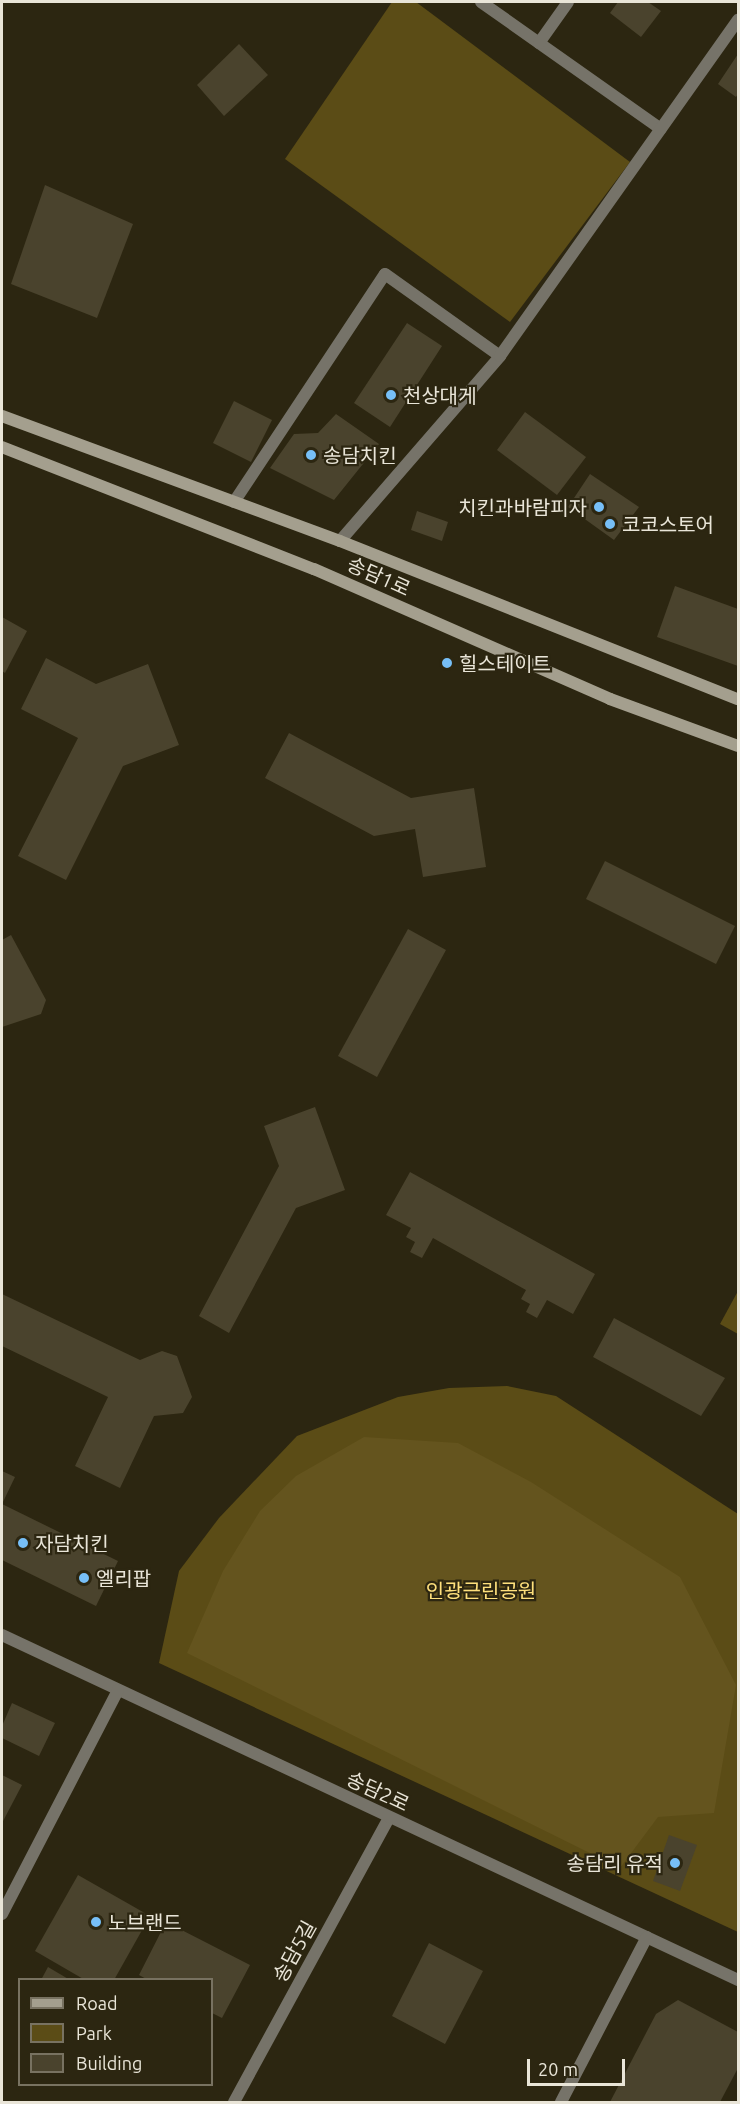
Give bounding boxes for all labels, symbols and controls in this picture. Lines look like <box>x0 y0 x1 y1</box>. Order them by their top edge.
place label: 천상대게 <box>403 383 477 407</box>
marker: 천상대게 <box>384 388 398 402</box>
place label: 송담치킨 <box>323 443 397 467</box>
marker: 송담치킨 <box>304 448 318 462</box>
place label: 치킨과바람피자 <box>458 495 587 519</box>
marker: 치킨과바람피자 <box>592 500 606 514</box>
place label: 코코스토어 <box>622 512 714 536</box>
marker: 코코스토어 <box>603 517 617 531</box>
street label: 송담1로 <box>344 552 414 600</box>
place label: 힐스테이트 <box>459 651 551 675</box>
marker: 힐스테이트 <box>440 656 454 670</box>
place label: 자담치킨 <box>35 1531 109 1555</box>
marker: 자담치킨 <box>16 1536 30 1550</box>
place label: 엘리팝 <box>96 1566 151 1590</box>
marker: 엘리팝 <box>77 1571 91 1585</box>
park label: 인광근린공원 <box>426 1578 536 1602</box>
street label: 송담2로 <box>343 1766 413 1816</box>
place label: 송담리 유적 <box>566 1851 663 1875</box>
marker: 송담리 유적 <box>668 1856 682 1870</box>
place label: 노브랜드 <box>108 1910 182 1934</box>
marker: 노브랜드 <box>89 1915 103 1929</box>
street label: 송담5길 <box>267 1916 321 1986</box>
legend <box>18 1978 213 2086</box>
text: Road <box>76 1993 118 2013</box>
text: Park <box>76 2023 112 2043</box>
scale bar <box>530 2047 628 2085</box>
text: Building <box>76 2053 142 2073</box>
text: 20 m <box>538 2059 578 2079</box>

